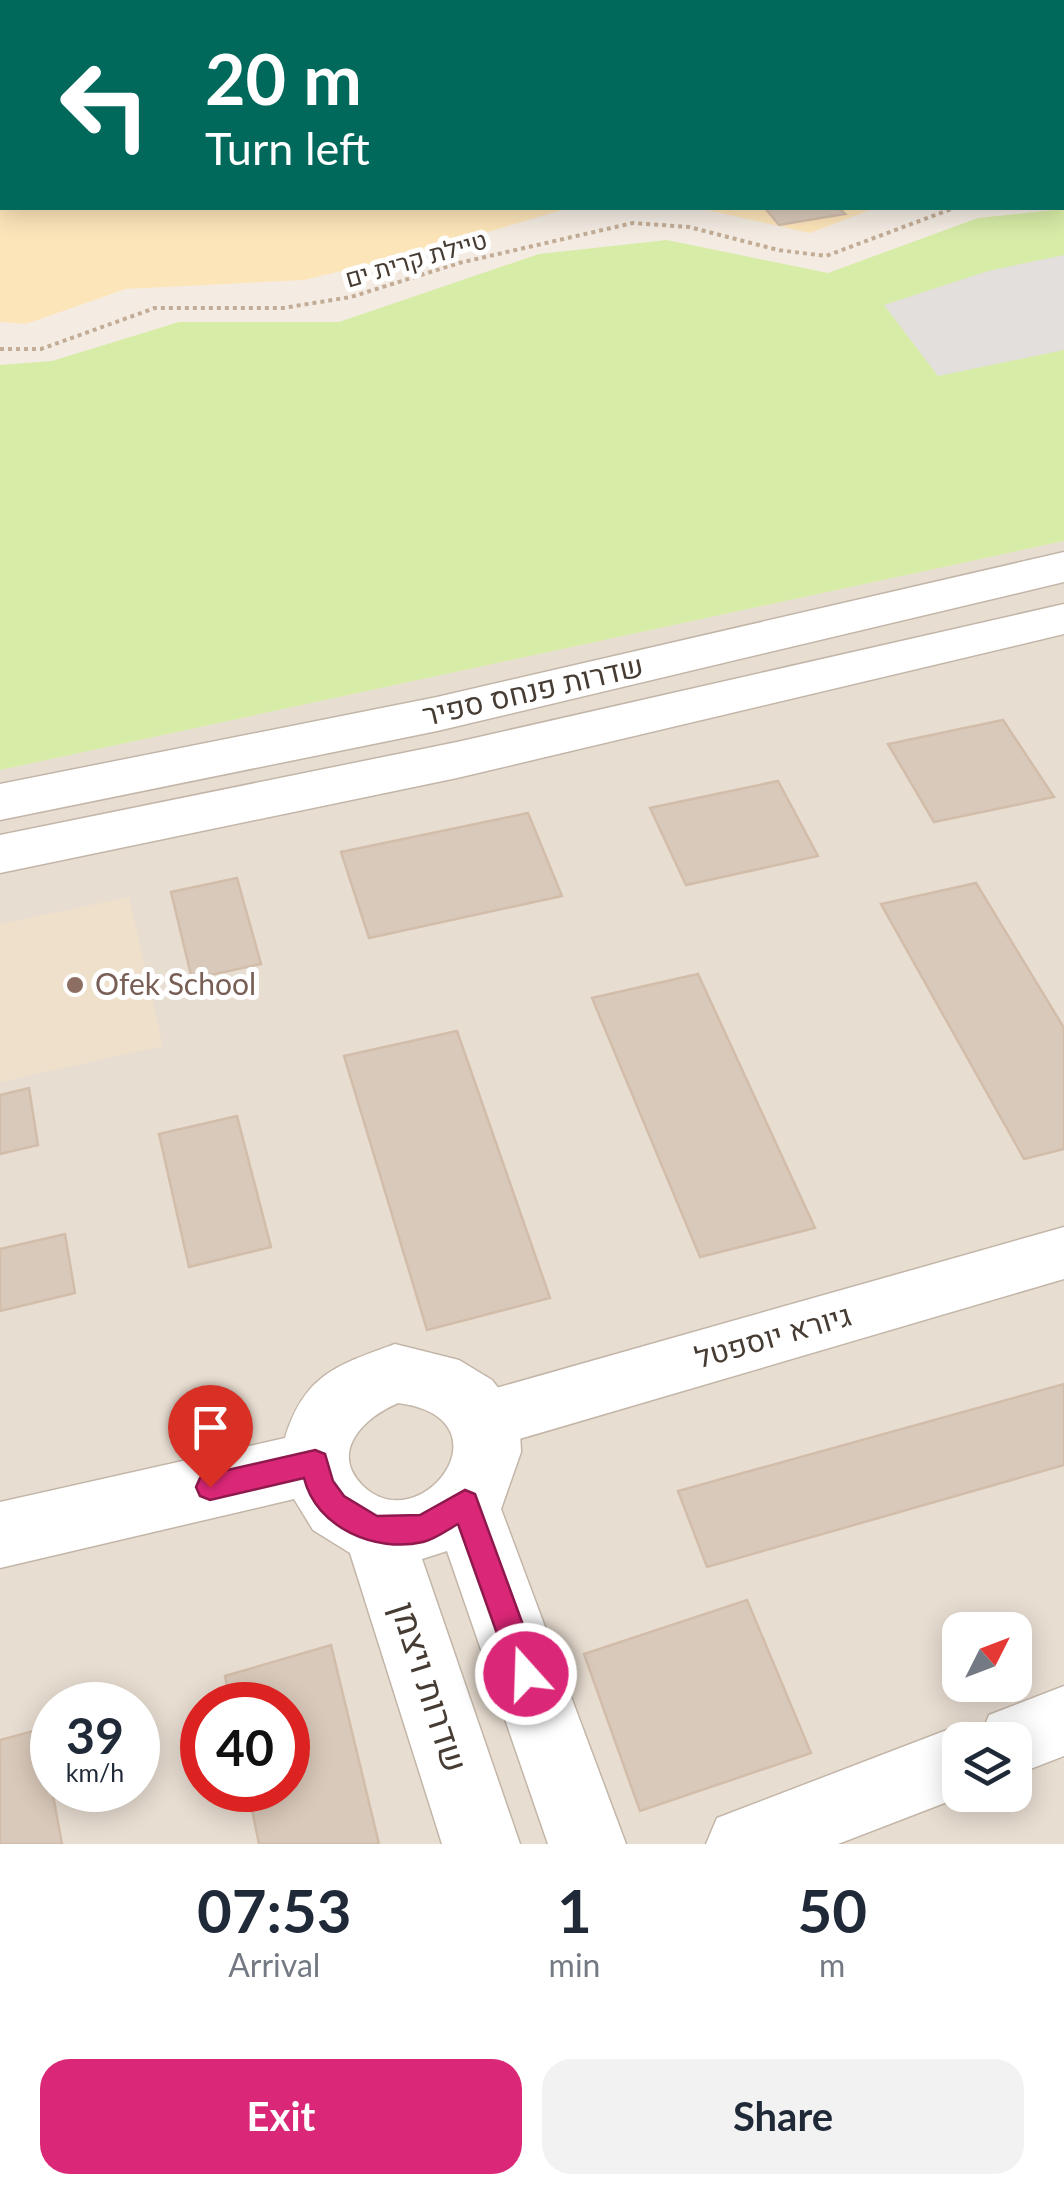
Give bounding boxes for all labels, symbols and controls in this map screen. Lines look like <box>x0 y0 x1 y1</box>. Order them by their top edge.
text: 20 m <box>205 36 362 120</box>
icon: left <box>40 40 170 170</box>
text: Turn left <box>205 121 370 175</box>
street label: טיילת קרית ים <box>341 223 490 293</box>
street label: שדרות פנחס ספיר <box>418 646 647 732</box>
place label: Ofek School <box>95 965 256 1001</box>
marker: Ofek School <box>64 974 86 996</box>
street label: גיורא יוספטל <box>690 1296 855 1375</box>
pin <box>168 1385 253 1488</box>
icon: arrive <box>183 1400 238 1455</box>
street label: שדרות ויצמן <box>384 1596 478 1777</box>
north arrow <box>942 1612 1032 1702</box>
map controls <box>942 1612 1032 1812</box>
position arrow <box>474 1622 578 1726</box>
speed limit sign: 40 <box>180 1682 310 1812</box>
text: 39 <box>66 1705 124 1765</box>
button: layers <box>942 1722 1032 1812</box>
text: km/h <box>66 1757 124 1787</box>
text: 07:53 <box>197 1874 352 1946</box>
text: 1 <box>557 1874 592 1946</box>
text: 50 <box>797 1874 867 1946</box>
text: Arrival <box>228 1945 320 1984</box>
text: min <box>549 1945 600 1984</box>
text: m <box>819 1945 845 1984</box>
button: Exit <box>40 2059 522 2174</box>
button: Share <box>542 2059 1024 2174</box>

